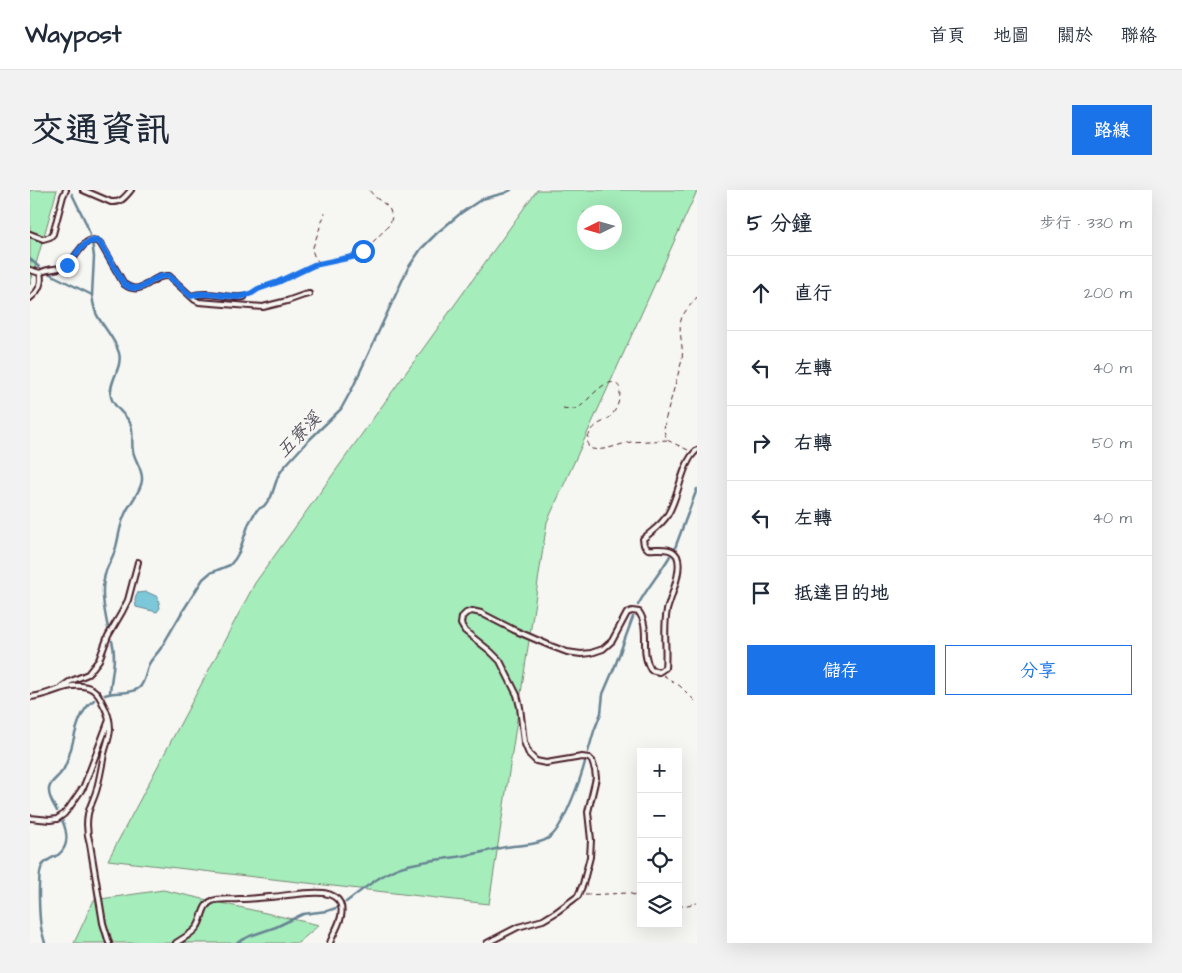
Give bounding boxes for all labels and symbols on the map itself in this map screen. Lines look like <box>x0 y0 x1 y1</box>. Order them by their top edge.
north arrow <box>577 205 622 250</box>
route start <box>352 240 375 263</box>
route end <box>56 254 79 277</box>
water label: 五寮溪 <box>271 406 327 463</box>

